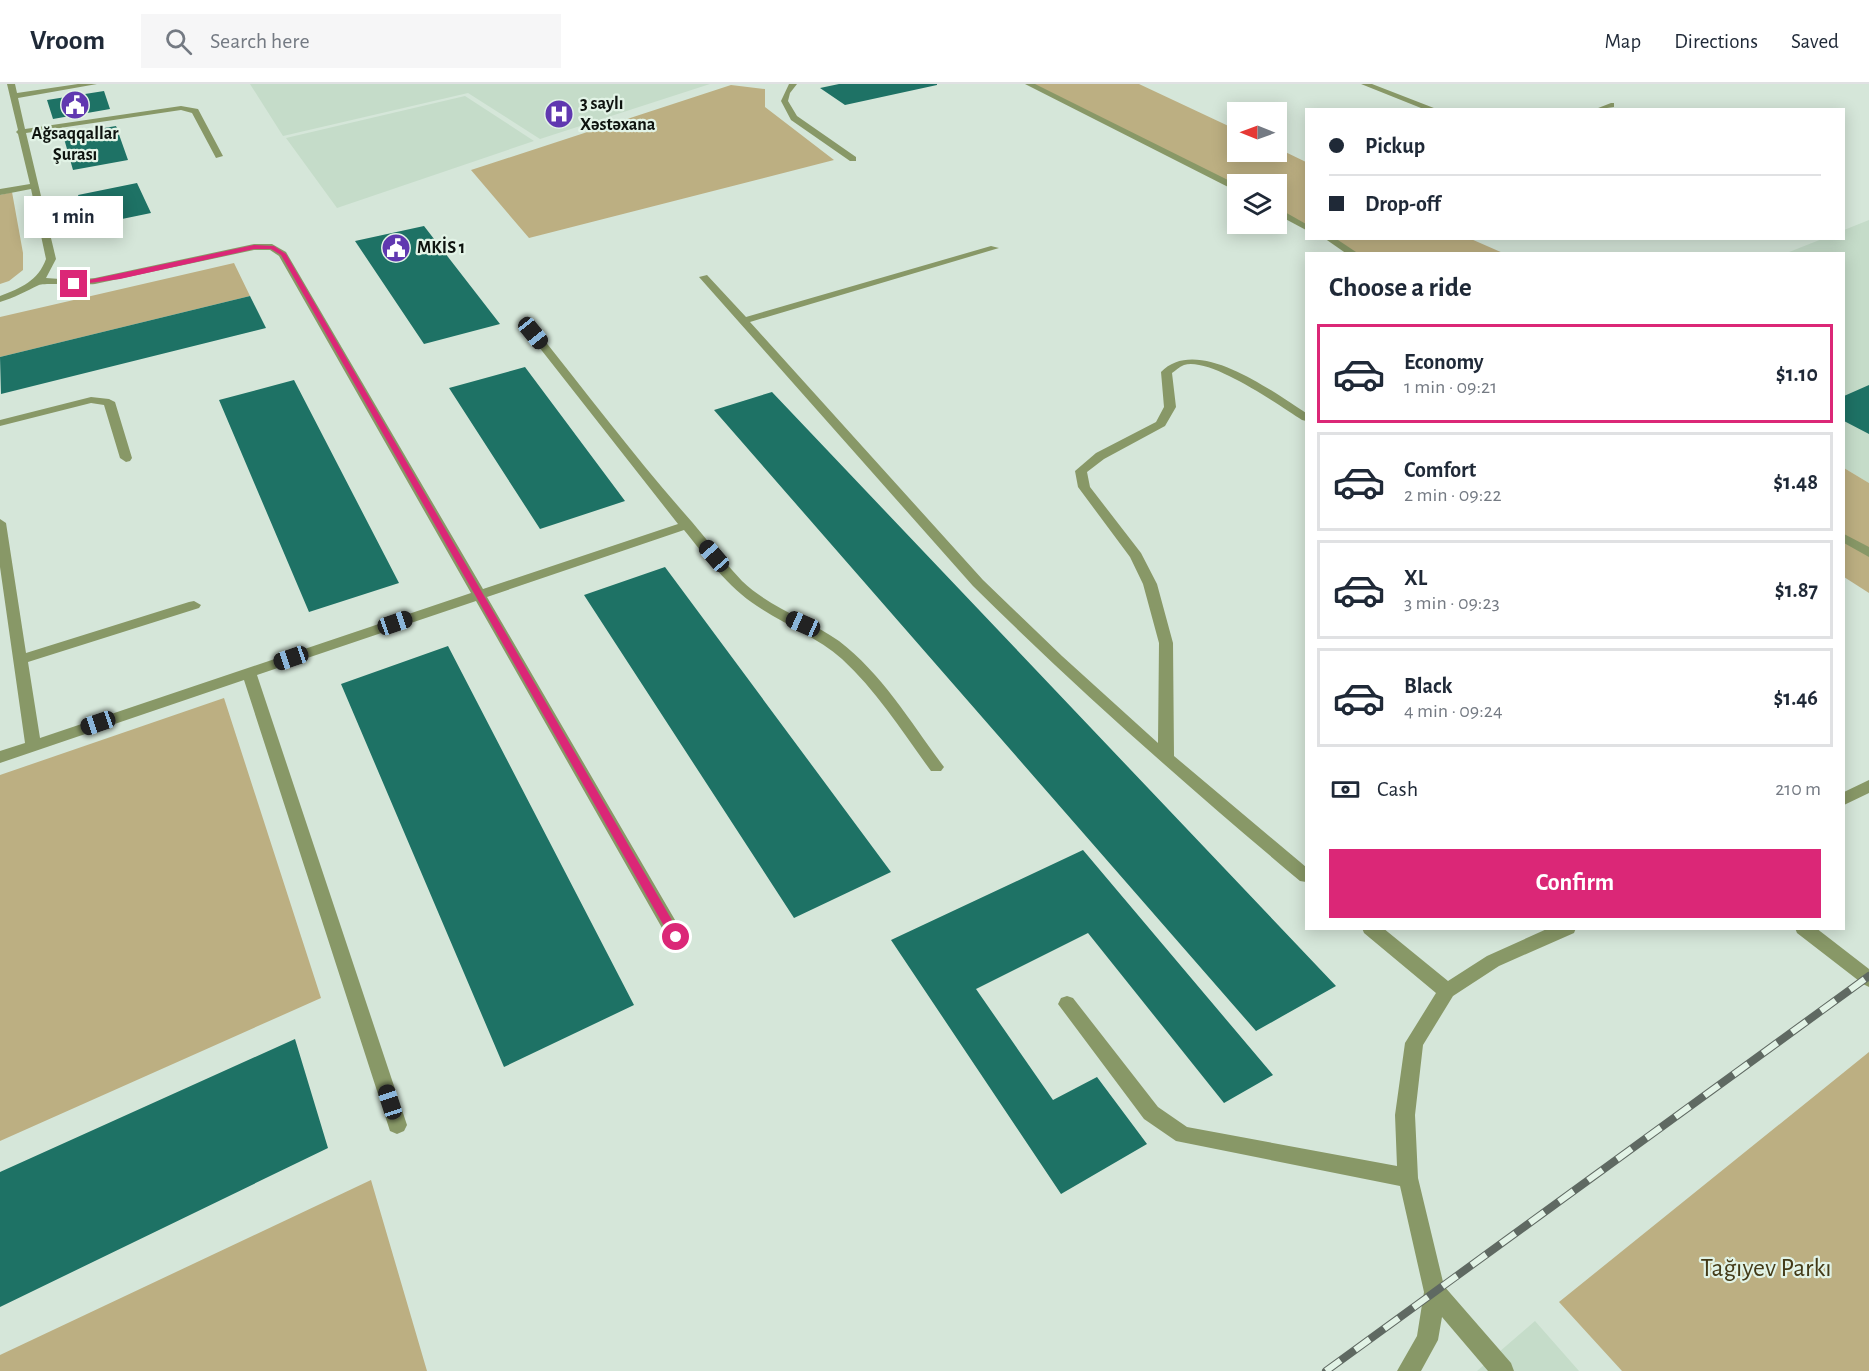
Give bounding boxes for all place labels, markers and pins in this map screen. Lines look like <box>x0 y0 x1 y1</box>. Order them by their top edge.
public building icon: Ağsaqqallar Şurası <box>59 89 91 121</box>
place label: 3 saylı Xəstəxana <box>580 95 656 134</box>
hospital icon: 3 saylı Xəstəxana <box>543 98 575 130</box>
place label: Ağsaqqallar Şurası <box>32 125 119 164</box>
public building icon: MKİS 1 <box>380 232 412 264</box>
place label: MKİS 1 <box>417 236 465 257</box>

